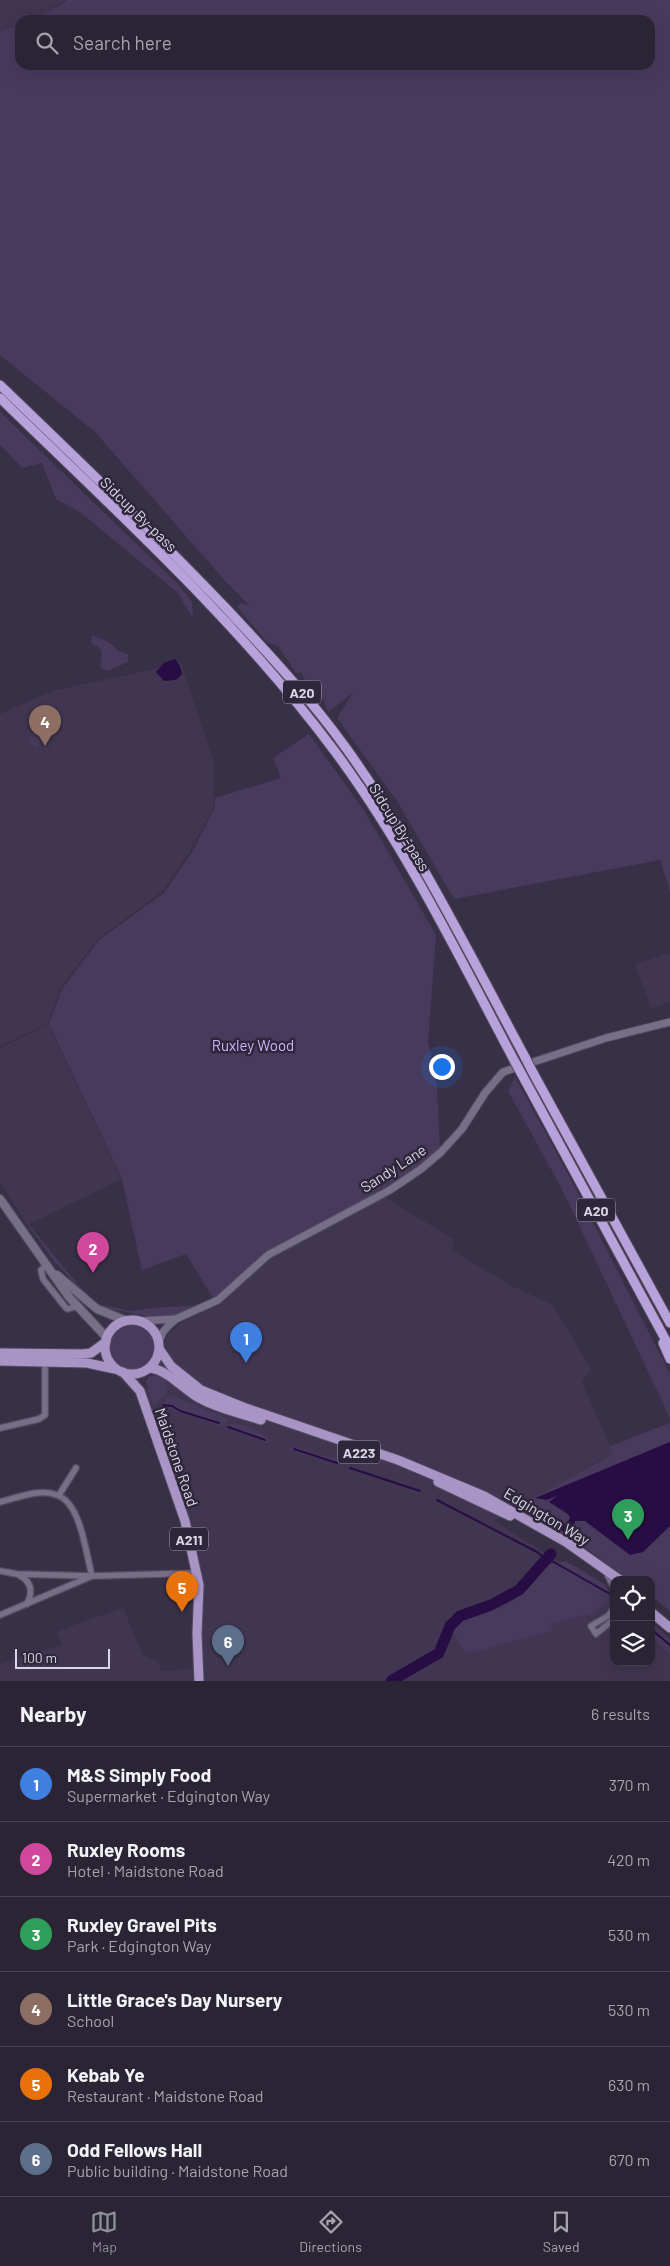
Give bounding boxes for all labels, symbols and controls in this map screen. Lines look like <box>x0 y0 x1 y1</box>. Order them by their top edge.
search box <box>15 15 655 70</box>
icon: search <box>33 29 61 57</box>
text: Search here <box>73 31 172 54</box>
street label: Sidcup By-pass <box>97 473 181 555</box>
road number: A20 <box>283 680 321 704</box>
pin: 4 <box>29 705 61 746</box>
street label: Sidcup By-pass <box>366 780 434 874</box>
park label: Ruxley Wood <box>212 1036 294 1054</box>
your location <box>429 1054 455 1080</box>
street label: Sandy Lane <box>357 1140 429 1196</box>
road number: A20 <box>577 1198 615 1222</box>
pin: 2 <box>77 1232 109 1273</box>
pin: 1 <box>230 1322 262 1363</box>
street label: Maidstone Road <box>152 1405 202 1509</box>
road number: A223 <box>338 1440 380 1464</box>
street label: Edgington Way <box>501 1483 593 1549</box>
pin: 3 <box>612 1499 644 1540</box>
road number: A211 <box>170 1528 208 1550</box>
pin: 5 <box>166 1571 198 1612</box>
map controls <box>610 1576 655 1666</box>
button: locate <box>610 1576 655 1621</box>
button: layers <box>610 1621 655 1666</box>
pin: 6 <box>212 1625 244 1666</box>
scale bar <box>15 1646 110 1669</box>
text: 100 m <box>22 1649 57 1666</box>
text: Nearby <box>20 1701 86 1726</box>
text: 6 results <box>591 1704 650 1723</box>
text: M&S Simply Food <box>67 1763 211 1786</box>
text: 1 <box>33 1775 39 1794</box>
text: 370 m <box>609 1775 650 1794</box>
text: Supermarket · Edgington Way <box>67 1786 270 1805</box>
text: Ruxley Rooms <box>67 1838 185 1861</box>
text: 2 <box>32 1850 40 1869</box>
text: 420 m <box>607 1850 650 1869</box>
text: Hotel · Maidstone Road <box>67 1861 224 1880</box>
text: Ruxley Gravel Pits <box>67 1913 217 1936</box>
text: 3 <box>32 1925 40 1944</box>
text: 530 m <box>608 1925 650 1944</box>
text: Park · Edgington Way <box>67 1936 211 1955</box>
text: Little Grace's Day Nursery <box>67 1988 282 2011</box>
text: 4 <box>31 2000 41 2019</box>
text: 530 m <box>608 2000 650 2019</box>
text: School <box>67 2011 114 2030</box>
text: Kebab Ye <box>67 2063 145 2086</box>
text: 5 <box>32 2075 40 2094</box>
text: 630 m <box>608 2075 650 2094</box>
text: Restaurant · Maidstone Road <box>67 2086 264 2105</box>
text: Odd Fellows Hall <box>67 2138 202 2161</box>
text: 6 <box>32 2150 40 2169</box>
text: 670 m <box>609 2150 650 2169</box>
text: Public building · Maidstone Road <box>67 2161 288 2180</box>
tab: Map <box>90 2208 118 2255</box>
tab: Directions <box>299 2208 362 2255</box>
tab: Saved <box>543 2208 580 2255</box>

